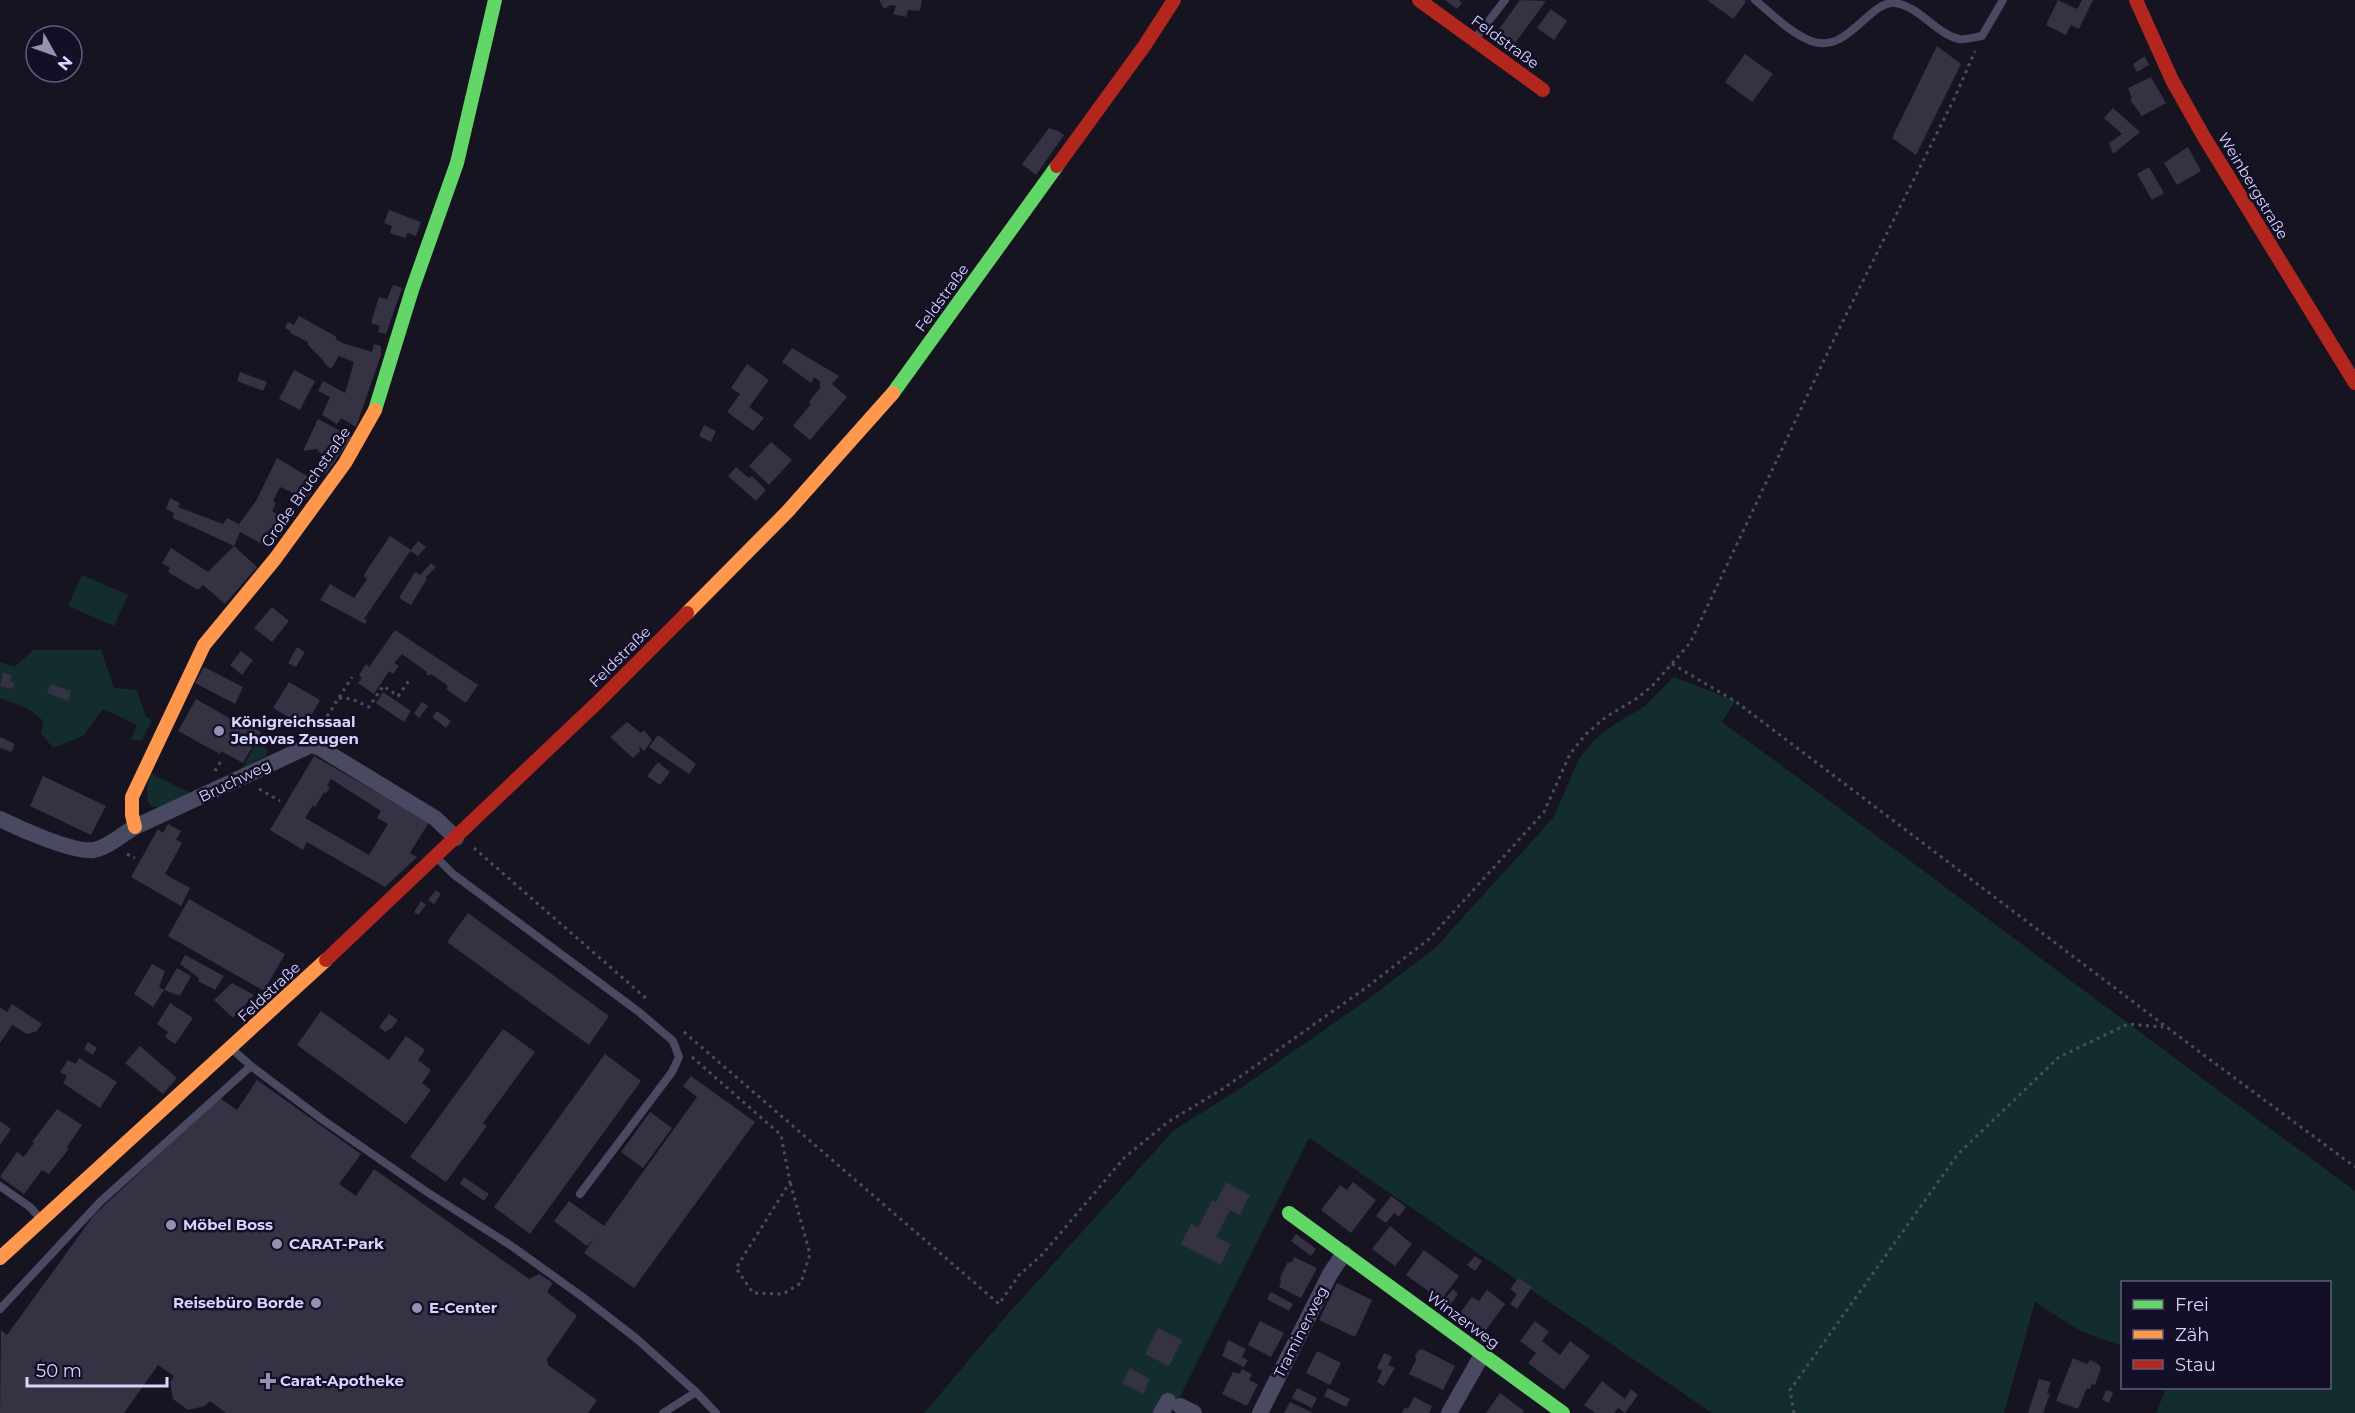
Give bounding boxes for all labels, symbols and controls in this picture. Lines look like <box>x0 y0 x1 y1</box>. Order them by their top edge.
street label: Feldstraße <box>1468 11 1543 73</box>
north arrow <box>24 24 84 84</box>
text: N <box>54 52 77 74</box>
street label: Weinbergstraße <box>2214 129 2293 243</box>
street label: Feldstraße <box>911 260 973 335</box>
street label: Große Bruchstraße <box>257 423 354 551</box>
street label: Feldstraße <box>585 622 654 691</box>
place label: Königreichssaal Jehovas Zeugen <box>230 712 359 748</box>
marker: Königreichssaal Jehovas Zeugen <box>212 724 226 738</box>
street label: Bruchweg <box>196 755 274 806</box>
street label: Feldstraße <box>233 958 304 1026</box>
place label: Möbel Boss <box>183 1215 273 1234</box>
marker: Möbel Boss <box>164 1218 178 1232</box>
place label: CARAT-Park <box>289 1234 384 1253</box>
marker: CARAT-Park <box>270 1237 284 1251</box>
legend <box>2121 1281 2331 1389</box>
street label: Traminerweg <box>1269 1283 1332 1381</box>
street label: Winzerweg <box>1423 1287 1504 1352</box>
place label: Reisebüro Borde <box>173 1293 304 1312</box>
text: Frei <box>2175 1294 2209 1316</box>
marker: Reisebüro Borde <box>309 1296 323 1310</box>
place label: E-Center <box>429 1298 498 1317</box>
marker: E-Center <box>410 1301 424 1315</box>
text: Zäh <box>2175 1324 2210 1346</box>
scale bar <box>27 1350 166 1388</box>
text: Stau <box>2175 1354 2216 1376</box>
text: 50 m <box>36 1360 82 1382</box>
place label: Carat-Apotheke <box>280 1371 404 1390</box>
marker: Carat-Apotheke <box>261 1374 275 1388</box>

